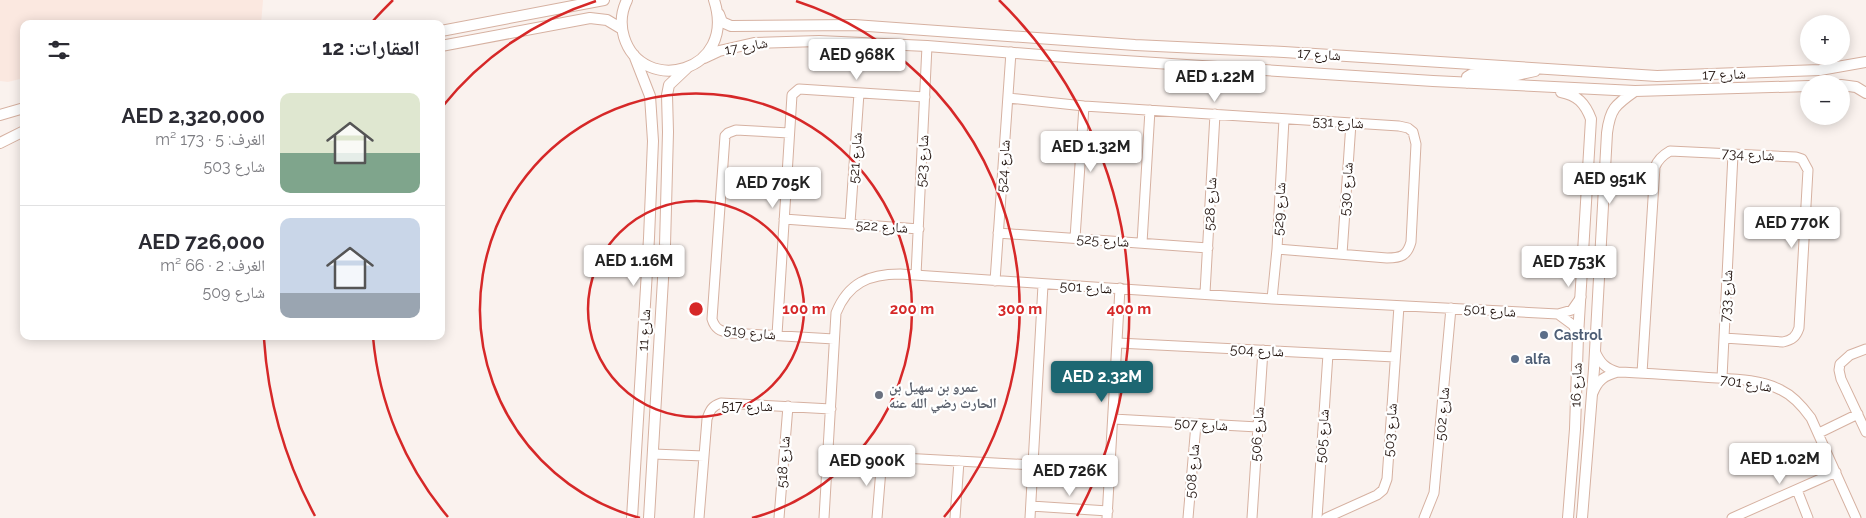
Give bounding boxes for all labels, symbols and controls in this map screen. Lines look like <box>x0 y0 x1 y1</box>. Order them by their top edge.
map controls <box>1800 15 1850 125</box>
button: + <box>1800 15 1850 65</box>
street label: شارع 17 <box>723 34 769 60</box>
text: العقارات: 12 <box>322 35 420 60</box>
icon: filters <box>45 36 73 64</box>
pin: AED 968K <box>805 38 909 81</box>
street label: شارع 17 <box>1297 44 1341 65</box>
text: AED 968K <box>819 45 895 64</box>
pin: AED 1.22M <box>1158 61 1272 103</box>
street label: شارع 17 <box>1702 66 1746 84</box>
text: AED 1.22M <box>1175 67 1255 86</box>
button: − <box>1800 75 1850 125</box>
text: AED 2,320,000 <box>121 103 265 128</box>
icon: home <box>320 113 380 173</box>
street label: شارع 531 <box>1312 113 1364 133</box>
text: الغرف: 5 · 173 m² <box>155 130 265 149</box>
pin: AED 1.32M <box>1034 130 1148 173</box>
street label: شارع 521 <box>845 132 867 184</box>
street label: شارع 523 <box>913 134 933 188</box>
text: AED 1.32M <box>1052 137 1130 156</box>
street label: شارع 524 <box>993 139 1015 193</box>
street label: شارع 734 <box>1721 145 1775 165</box>
text: شارع 503 <box>203 157 265 176</box>
street label: شارع 530 <box>1336 162 1358 217</box>
pin: AED 951K <box>1558 162 1662 205</box>
pin: AED 705K <box>721 166 825 209</box>
text: AED 951K <box>1574 169 1646 188</box>
text: AED 705K <box>736 173 810 192</box>
street label: شارع 528 <box>1201 177 1221 231</box>
street label: شارع 529 <box>1270 182 1290 236</box>
pin: AED 770K <box>1740 206 1844 249</box>
text: AED 770K <box>1755 213 1829 232</box>
street label: شارع 522 <box>855 216 909 238</box>
text: AED 726,000 <box>138 229 265 254</box>
street label: شارع 525 <box>1076 230 1130 252</box>
icon: home <box>320 238 380 298</box>
pin: AED 1.16M <box>577 244 691 287</box>
pin: AED 753K <box>1517 246 1621 288</box>
text: AED 1.16M <box>595 251 673 270</box>
text: AED 753K <box>1533 252 1605 271</box>
text: الغرف: 2 · 66 m² <box>160 256 265 275</box>
street label: شارع 733 <box>1717 269 1737 323</box>
street label: شارع 501 <box>1059 278 1113 298</box>
text: شارع 509 <box>203 283 265 302</box>
centre of rings <box>687 300 705 318</box>
text: 100 m <box>782 300 826 318</box>
text: 200 m <box>890 300 934 318</box>
text: 300 m <box>998 300 1042 318</box>
text: 400 m <box>1107 300 1151 318</box>
street label: شارع 501 <box>1463 300 1517 322</box>
street label: شارع 11 <box>635 308 655 352</box>
street label: شارع 519 <box>723 321 777 345</box>
place label: Castrol <box>1554 327 1603 343</box>
marker: Castrol <box>1538 329 1550 341</box>
street label: شارع 504 <box>1229 341 1284 361</box>
place label: alfa <box>1525 351 1551 367</box>
marker: alfa <box>1509 353 1521 365</box>
pin: AED 2.32M <box>1045 360 1159 403</box>
street label: شارع 16 <box>1567 362 1587 408</box>
text: AED 2.32M <box>1062 367 1142 386</box>
street label: شارع 701 <box>1719 371 1773 397</box>
place label: عمرو بن سهيل بن الحارث رضي الله عنه <box>889 379 997 414</box>
street label: شارع 502 <box>1432 387 1454 442</box>
marker: عمرو بن سهيل بن الحارث رضي الله عنه <box>873 389 885 401</box>
street label: شارع 517 <box>721 398 773 416</box>
street label: شارع 503 <box>1380 403 1402 458</box>
street label: شارع 506 <box>1247 406 1269 462</box>
street label: شارع 505 <box>1312 408 1334 464</box>
street label: شارع 507 <box>1174 415 1228 435</box>
street label: شارع 518 <box>773 435 795 489</box>
pin: AED 1.02M <box>1723 442 1837 485</box>
street label: شارع 508 <box>1182 443 1204 499</box>
pin: AED 900K <box>815 444 919 487</box>
text: AED 1.02M <box>1740 449 1820 468</box>
text: AED 900K <box>829 451 905 470</box>
pin: AED 726K <box>1018 454 1122 497</box>
text: AED 726K <box>1033 461 1107 480</box>

